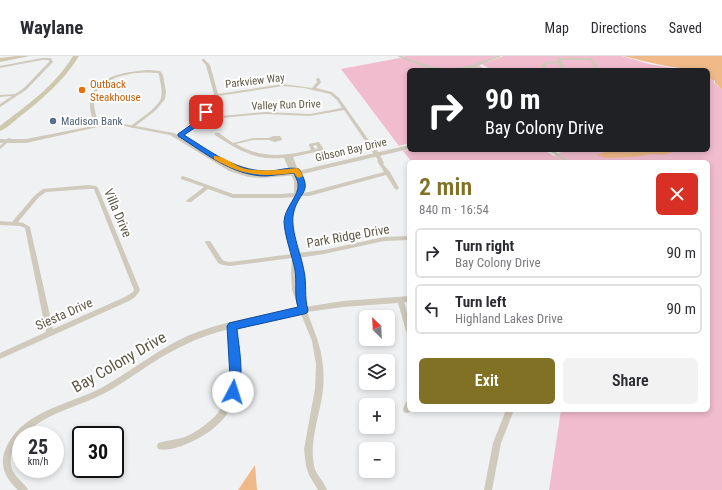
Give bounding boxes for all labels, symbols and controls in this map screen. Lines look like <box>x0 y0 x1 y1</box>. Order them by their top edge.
text: Waylane <box>20 16 83 39</box>
text: Map <box>545 20 569 36</box>
text: Directions <box>591 20 647 36</box>
text: Saved <box>669 20 702 36</box>
street label: Parkview Way <box>225 71 286 91</box>
place label: Outback Steakhouse <box>90 78 141 104</box>
text: 90 m <box>485 83 541 116</box>
icon: right <box>419 84 471 136</box>
marker: Outback Steakhouse <box>77 85 87 95</box>
pin <box>189 95 223 129</box>
street label: Valley Run Drive <box>251 97 321 113</box>
icon: arrive <box>195 101 217 123</box>
place label: Madison Bank <box>61 115 123 128</box>
marker: Madison Bank <box>48 116 58 126</box>
text: Bay Colony Drive <box>485 117 604 138</box>
street label: Gibson Bay Drive <box>314 135 388 165</box>
text: 2 min <box>419 173 472 201</box>
button: close <box>656 173 698 215</box>
street label: Villa Drive <box>101 186 135 240</box>
text: 840 m · 16:54 <box>419 202 489 217</box>
street label: Park Ridge Drive <box>305 221 391 251</box>
text: Turn right <box>455 237 514 255</box>
icon: right <box>421 242 443 264</box>
text: 90 m <box>666 244 696 262</box>
text: Bay Colony Drive <box>455 255 541 270</box>
text: Turn left <box>455 293 506 311</box>
street label: Siesta Drive <box>33 295 95 333</box>
icon: left <box>421 298 443 320</box>
text: 90 m <box>666 300 696 318</box>
north arrow <box>359 310 395 346</box>
map controls <box>359 310 395 478</box>
text: Highland Lakes Drive <box>455 311 563 326</box>
street label: Bay Colony Drive <box>69 327 169 397</box>
button: layers <box>359 354 395 390</box>
button: Exit <box>419 358 555 404</box>
button: Share <box>563 358 698 404</box>
position arrow <box>212 371 254 413</box>
button: + <box>359 398 395 434</box>
speed limit sign: 30 <box>72 426 124 478</box>
text: 25 <box>28 435 48 459</box>
button: − <box>359 442 395 478</box>
text: km/h <box>28 456 48 467</box>

